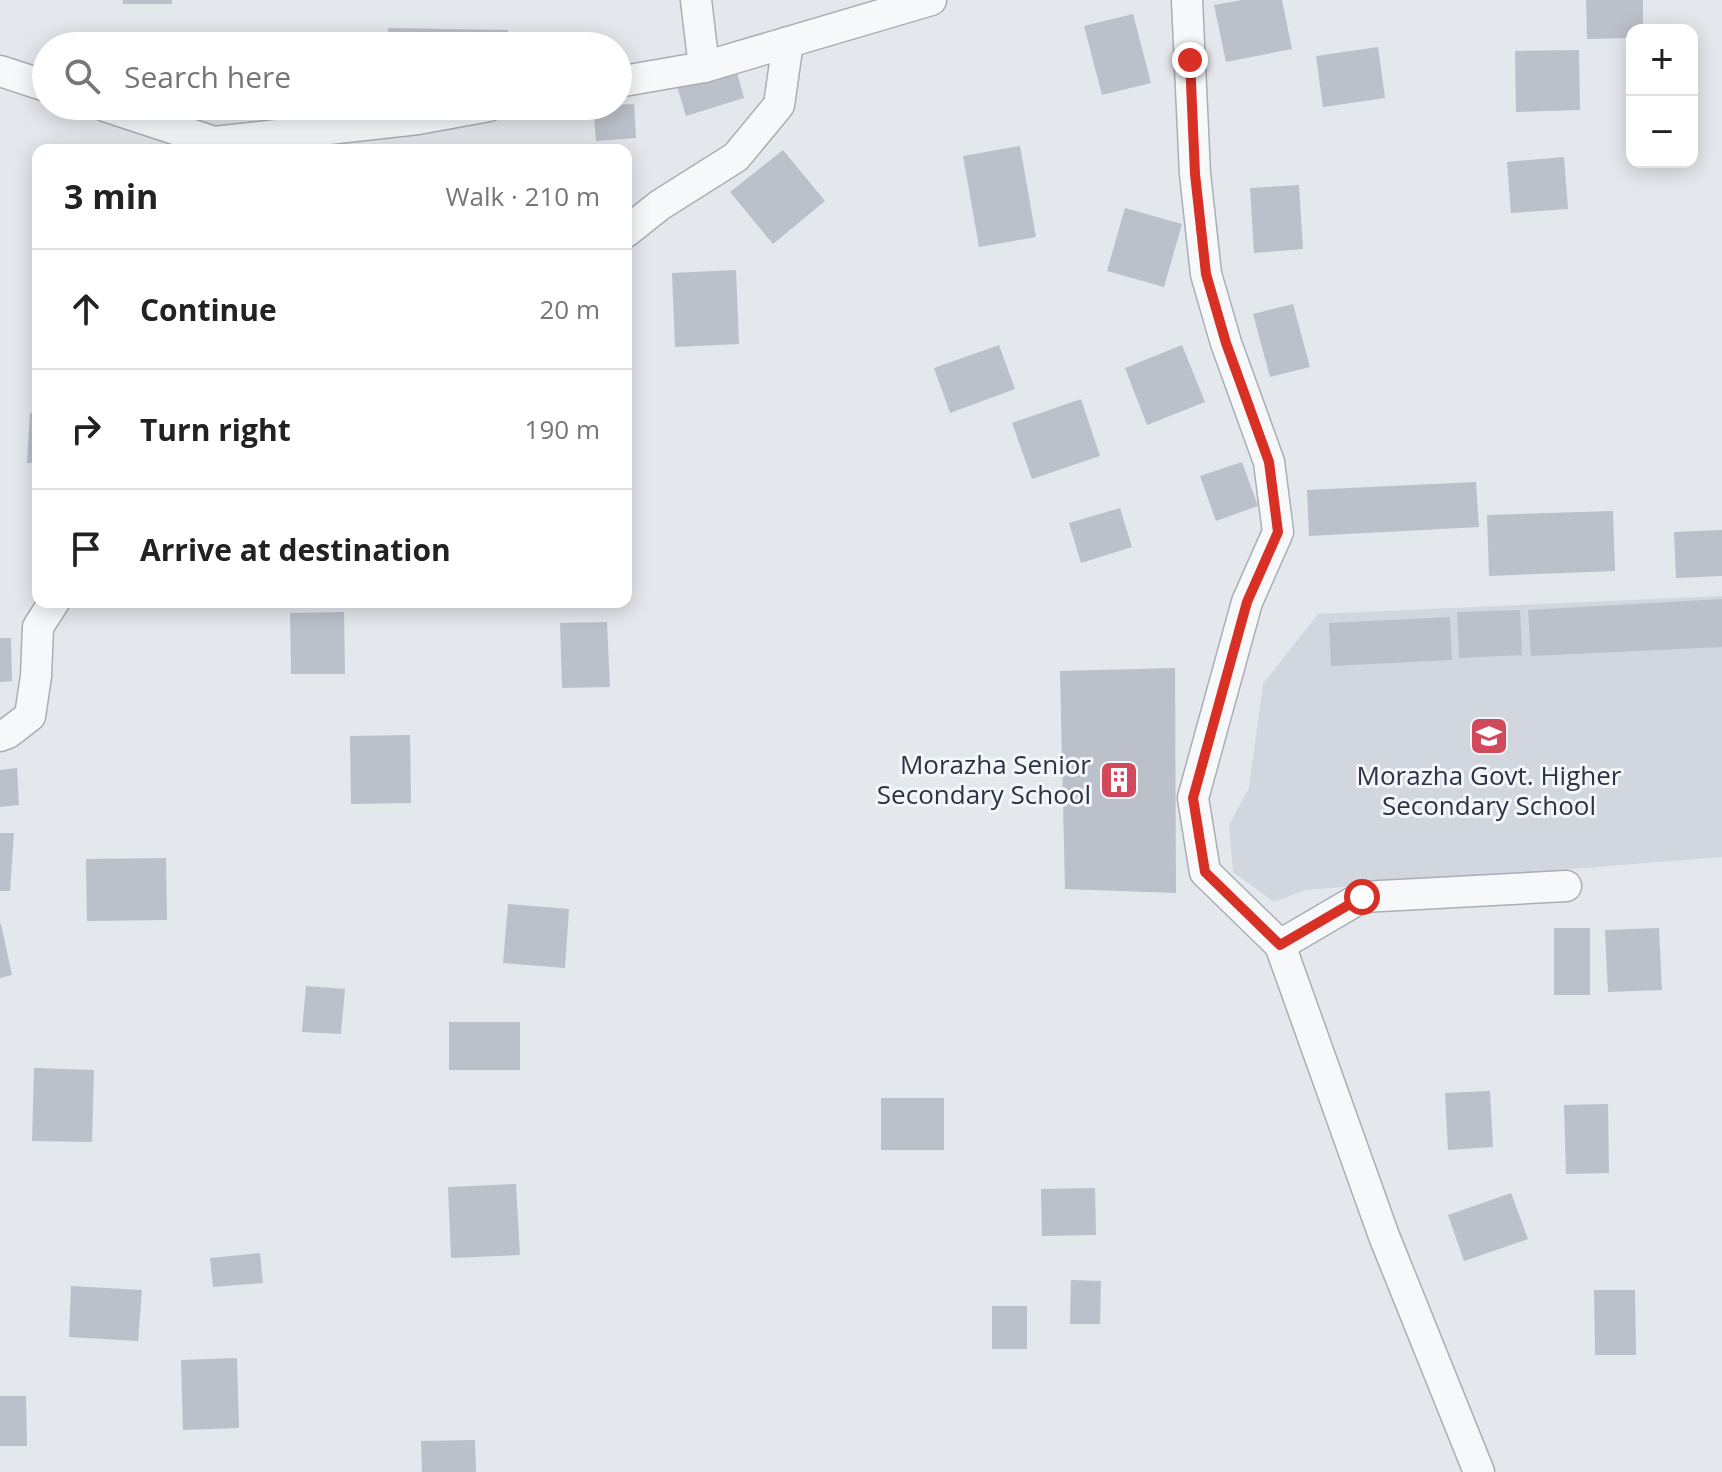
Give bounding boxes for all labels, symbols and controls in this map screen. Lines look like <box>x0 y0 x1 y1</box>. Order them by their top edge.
map controls <box>1626 24 1698 168</box>
button: + <box>1626 24 1698 96</box>
search box <box>32 32 632 120</box>
route end <box>1172 42 1208 78</box>
icon: search <box>60 54 104 98</box>
text: Search here <box>124 56 291 97</box>
button: − <box>1626 96 1698 168</box>
text: 3 min <box>64 173 158 219</box>
text: Walk · 210 m <box>446 178 600 214</box>
icon: ahead <box>64 287 108 331</box>
text: Continue <box>140 289 277 330</box>
text: 20 m <box>539 291 600 327</box>
icon: right <box>64 407 108 451</box>
text: Turn right <box>140 409 291 450</box>
text: 190 m <box>525 411 600 447</box>
icon: arrive <box>64 527 108 571</box>
text: Arrive at destination <box>140 529 451 570</box>
school or university icon: Morazha Govt. Higher Secondary School <box>1468 715 1510 757</box>
place label: Morazha Senior Secondary School <box>877 746 1091 812</box>
place label: Morazha Govt. Higher Secondary School <box>1357 757 1622 823</box>
building icon: Morazha Senior Secondary School <box>1098 759 1140 801</box>
route start <box>1344 879 1380 915</box>

